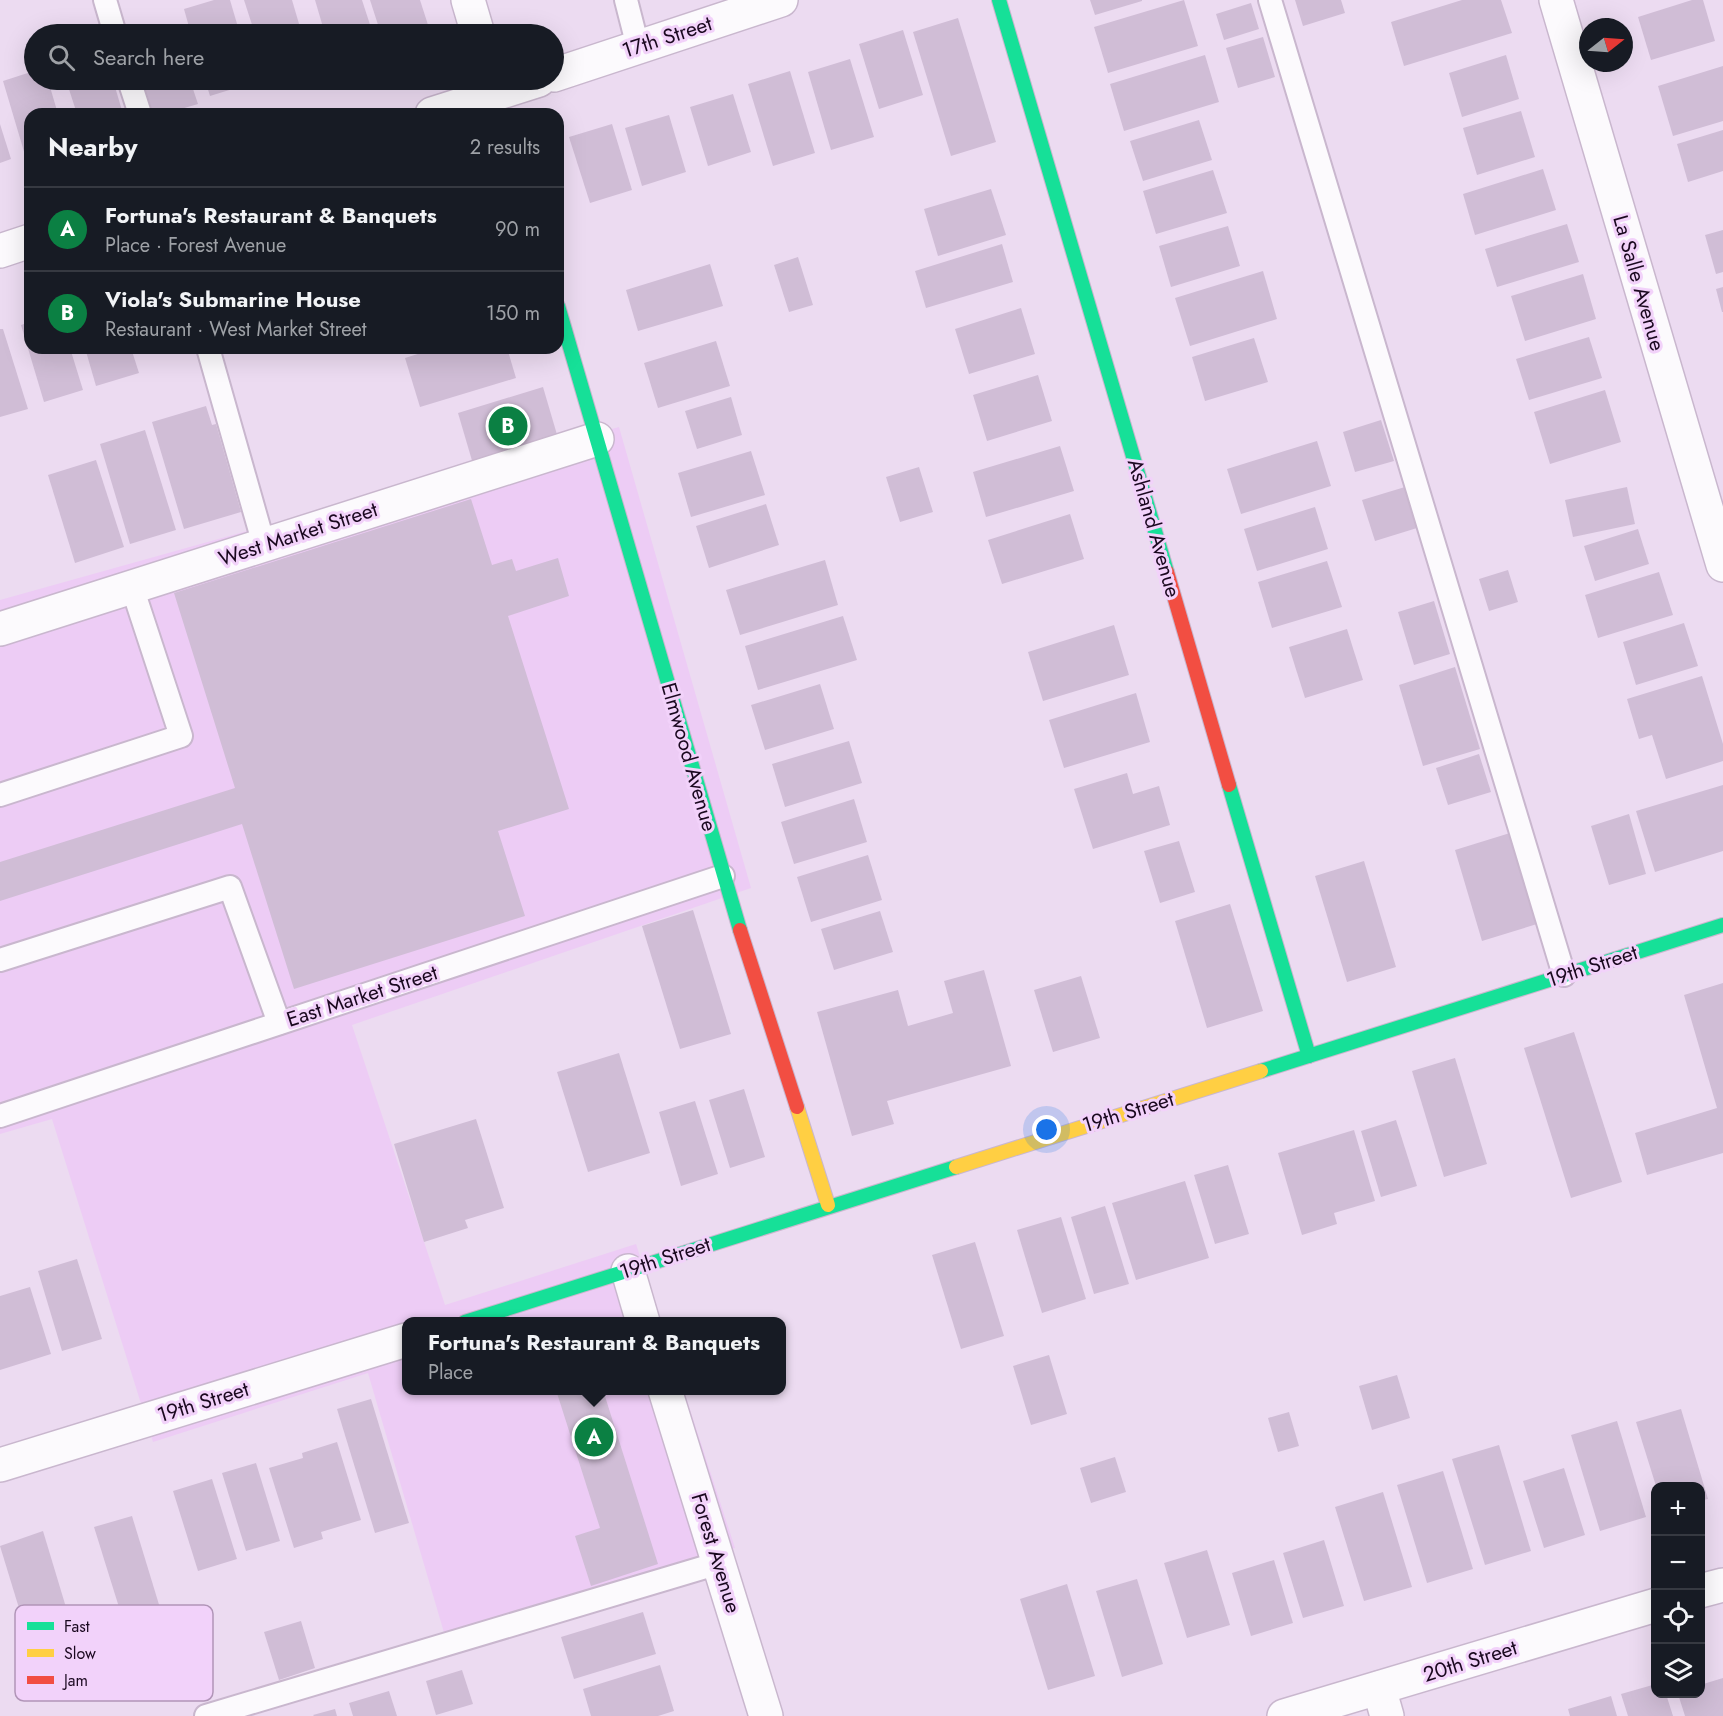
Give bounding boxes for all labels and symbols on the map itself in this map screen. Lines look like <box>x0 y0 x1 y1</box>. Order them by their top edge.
street label: 17th Street <box>618 8 716 66</box>
north arrow <box>1579 18 1633 72</box>
street label: La Salle Avenue <box>1605 212 1673 354</box>
pin: B <box>488 404 528 448</box>
street label: Ashland Avenue <box>1120 455 1188 601</box>
street label: West Market Street <box>215 494 381 574</box>
street label: Elmwood Avenue <box>653 679 725 835</box>
street label: 19th Street <box>1543 937 1641 995</box>
street label: East Market Street <box>283 957 441 1035</box>
street label: 19th Street <box>1079 1084 1177 1140</box>
your location <box>1032 1115 1061 1144</box>
street label: 19th Street <box>616 1229 714 1287</box>
street label: 19th Street <box>154 1374 252 1430</box>
pin: A <box>574 1414 614 1460</box>
street label: Forest Avenue <box>683 1489 749 1617</box>
legend <box>15 1605 213 1701</box>
text: Fast <box>64 1615 90 1638</box>
street label: 20th Street <box>1419 1632 1521 1690</box>
text: Slow <box>64 1642 96 1665</box>
text: Jam <box>62 1669 88 1692</box>

